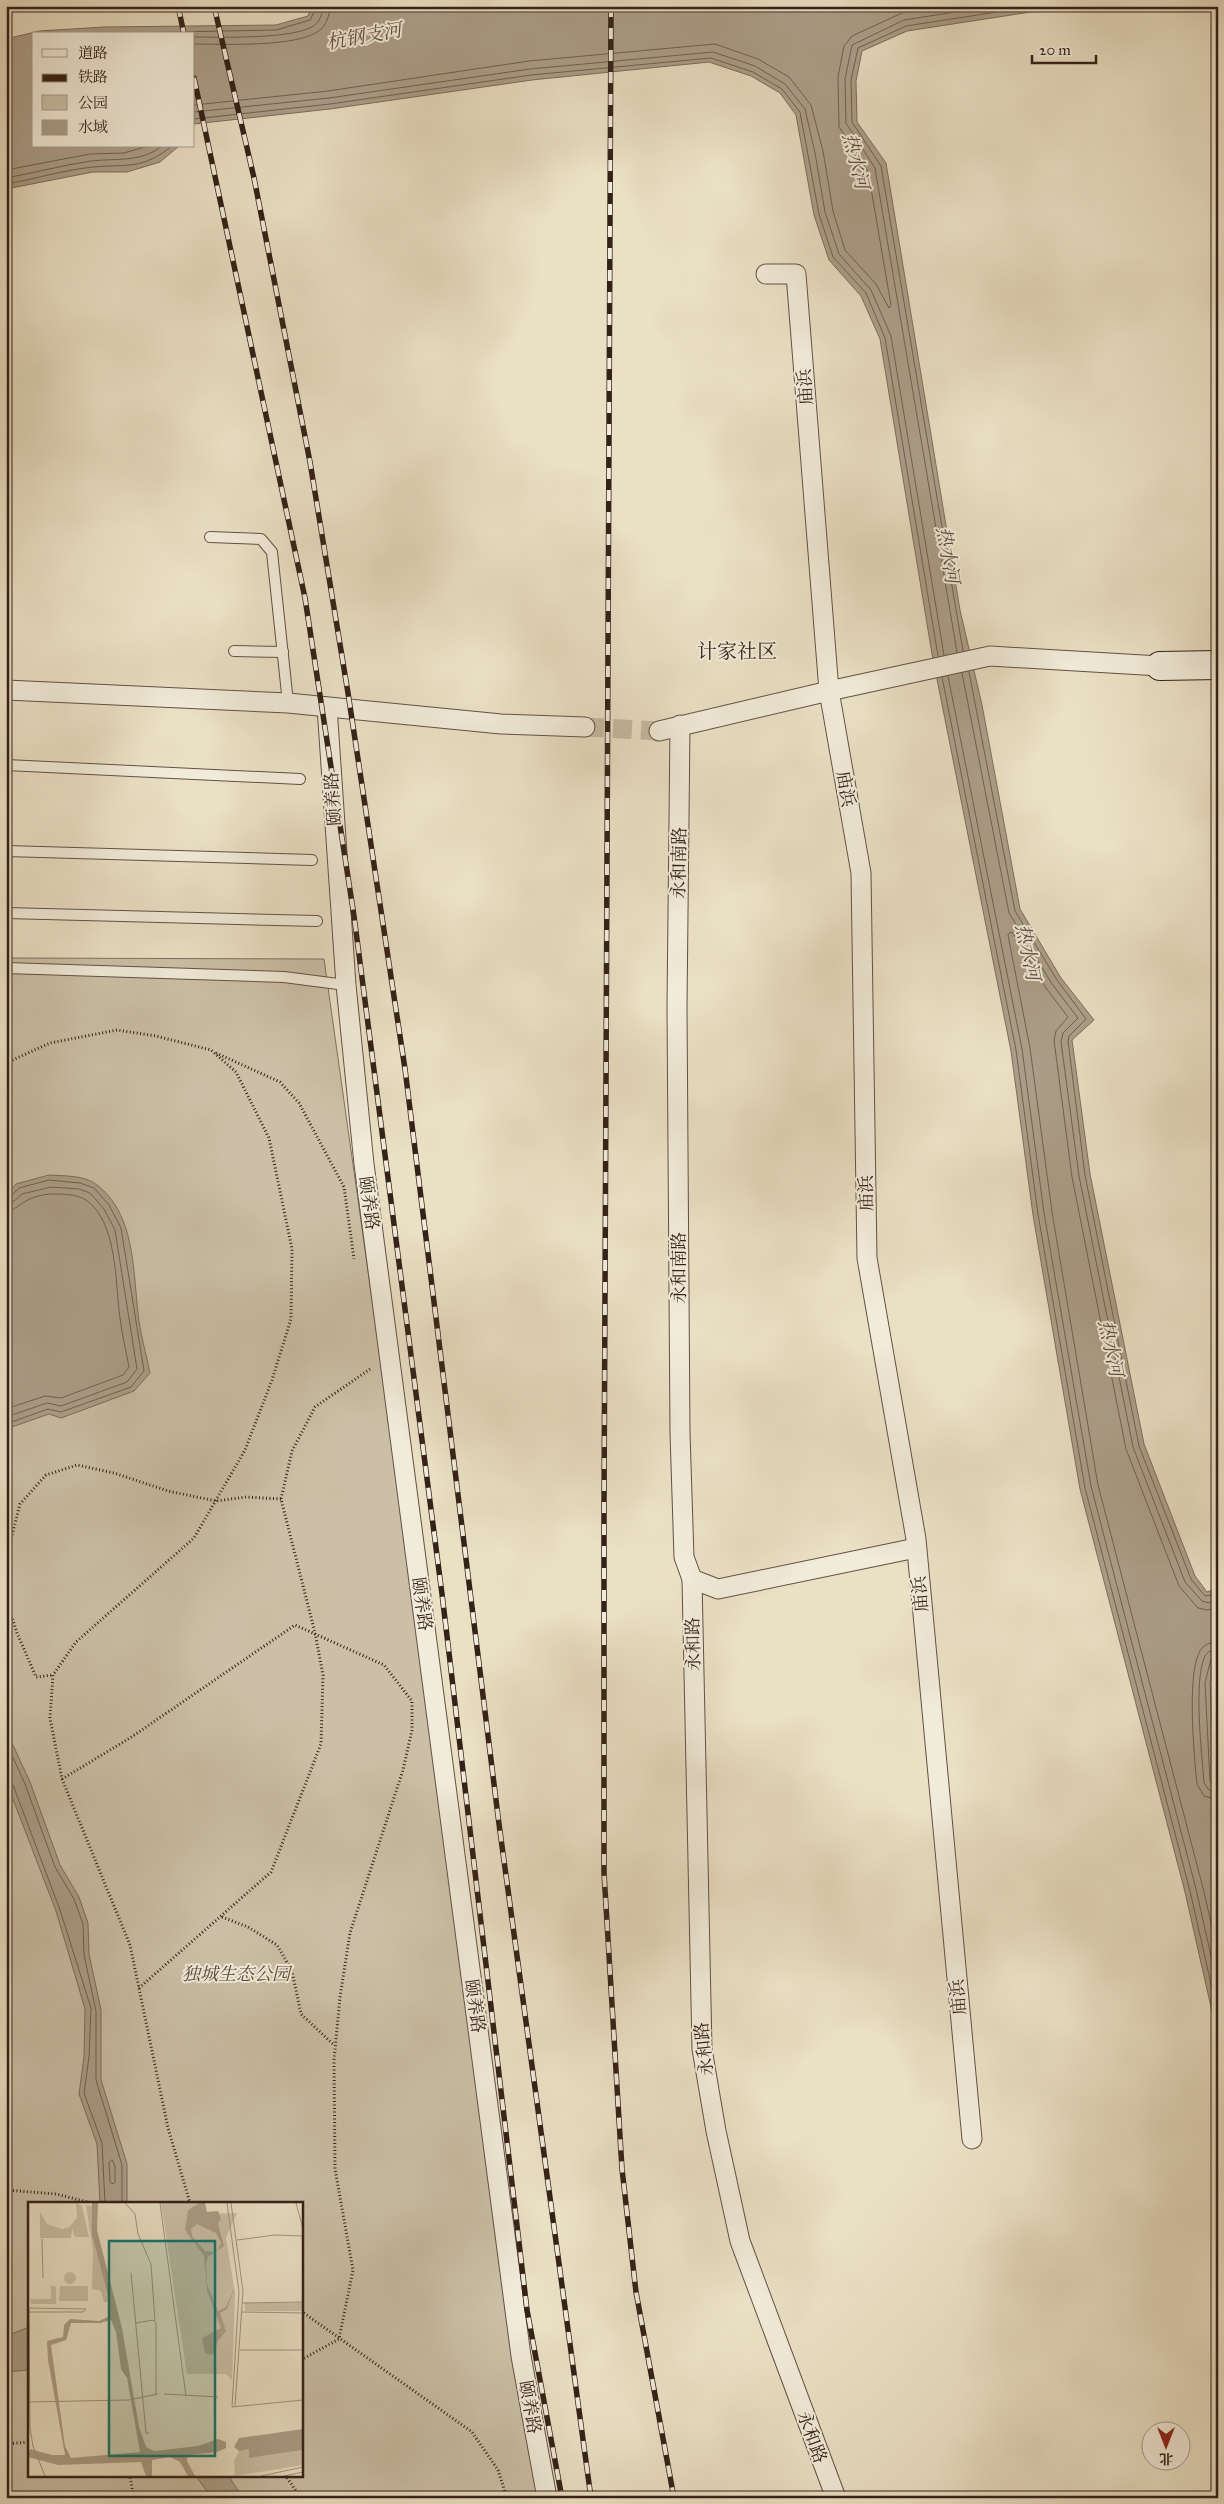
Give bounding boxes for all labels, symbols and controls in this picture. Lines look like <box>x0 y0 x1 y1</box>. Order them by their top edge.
water label: 杭钢支河 <box>325 18 406 54</box>
legend <box>32 32 195 148</box>
scale bar <box>1032 32 1095 64</box>
text: 20 m <box>1039 41 1071 59</box>
text: 道路 <box>78 44 108 62</box>
text: 铁路 <box>78 68 108 86</box>
text: 公园 <box>78 94 108 112</box>
text: 水域 <box>78 118 108 136</box>
water label: 热水河 <box>838 131 875 194</box>
street label: 庙浜 <box>793 368 817 406</box>
water label: 热水河 <box>932 525 965 588</box>
district label: 计家社区 <box>697 639 777 663</box>
street label: 庙浜 <box>832 769 860 809</box>
street label: 颐养路 <box>320 771 346 827</box>
street label: 永和南路 <box>667 827 691 899</box>
water label: 热水河 <box>1011 922 1046 985</box>
street label: 颐养路 <box>354 1175 384 1231</box>
street label: 庙浜 <box>855 1175 877 1211</box>
street label: 永和南路 <box>668 1232 690 1304</box>
water label: 热水河 <box>1094 1318 1129 1381</box>
street label: 庙浜 <box>907 1575 933 1613</box>
street label: 颐养路 <box>407 1576 437 1632</box>
street label: 永和路 <box>682 1617 704 1671</box>
park label: 独城生态公园 <box>182 1963 293 1985</box>
street label: 颐养路 <box>460 1978 490 2034</box>
street label: 庙浜 <box>945 1978 971 2016</box>
street label: 永和路 <box>690 2021 718 2077</box>
inset map <box>28 2202 302 2476</box>
street label: 颐养路 <box>514 2379 546 2435</box>
street label: 永和路 <box>792 2408 832 2466</box>
north arrow <box>1142 2422 1192 2472</box>
text: 北 <box>1159 2450 1173 2467</box>

